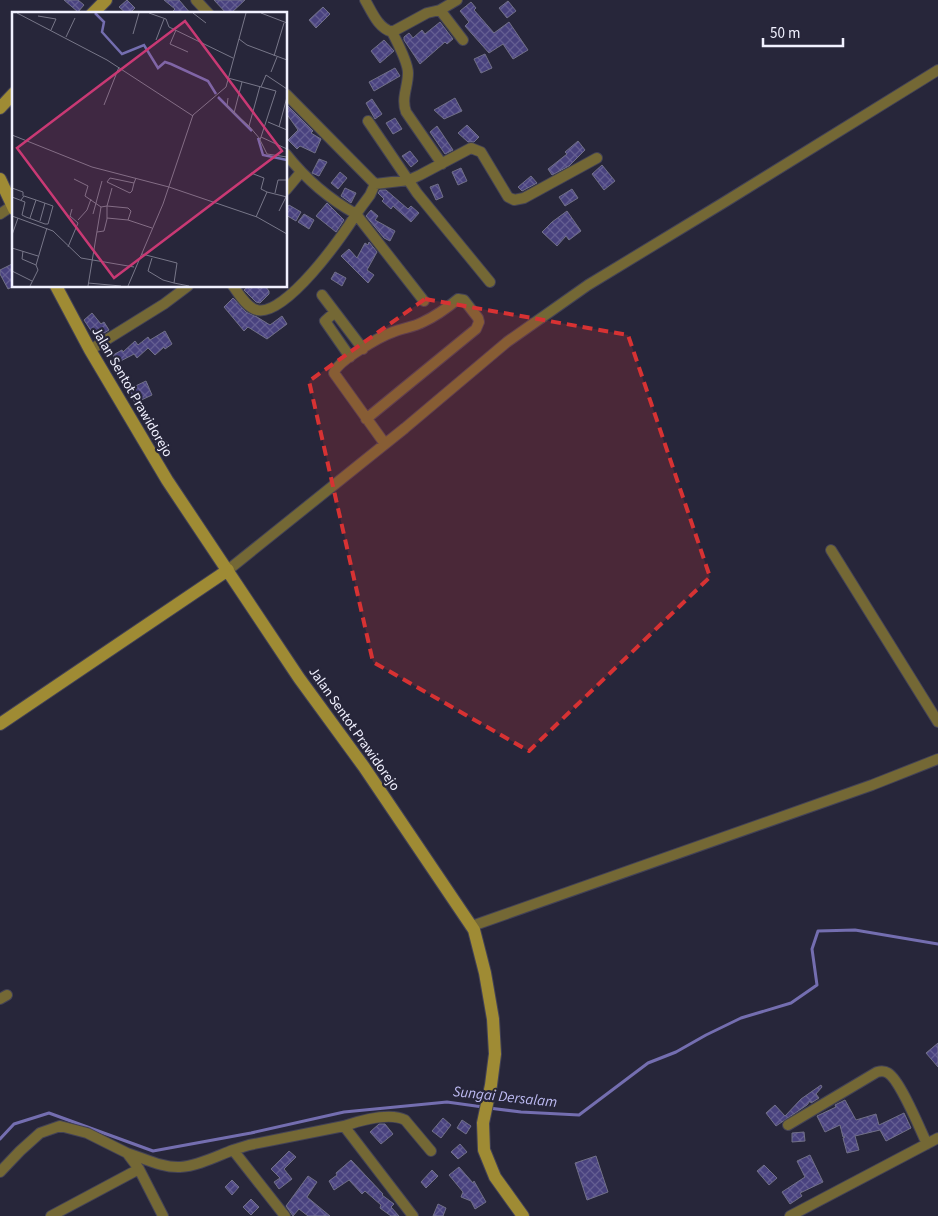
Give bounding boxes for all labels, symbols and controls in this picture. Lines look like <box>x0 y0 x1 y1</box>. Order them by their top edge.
inset map <box>12 12 288 288</box>
scale bar <box>763 15 843 47</box>
text: 50 m <box>770 23 800 44</box>
street label: Jalan Sentot Prawidorejo <box>86 323 178 461</box>
street label: Jalan Sentot Prawidorejo <box>304 663 404 795</box>
water label: Sungai Dersalam <box>452 1081 558 1113</box>

